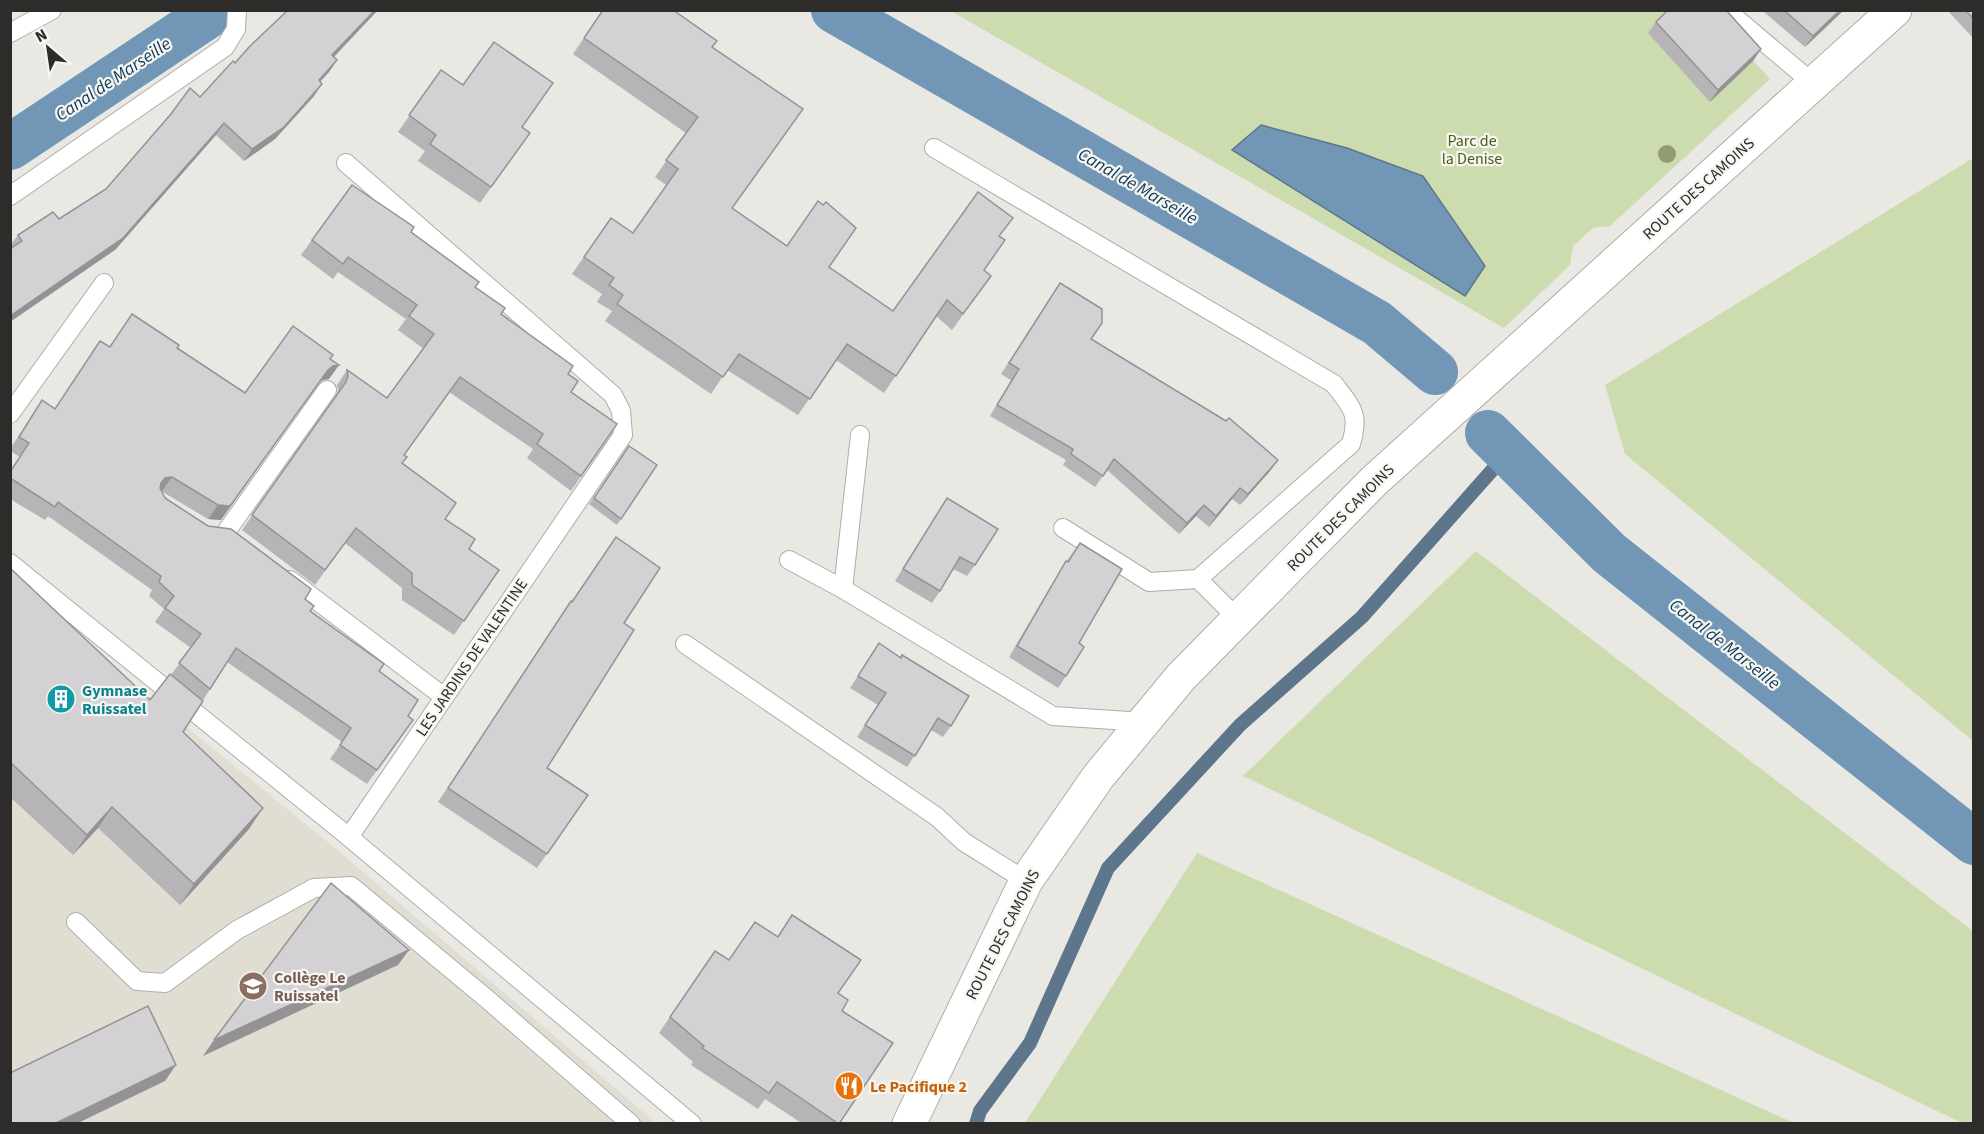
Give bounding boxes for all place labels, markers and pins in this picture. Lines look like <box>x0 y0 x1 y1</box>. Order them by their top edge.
place label: Gymnase Ruissatel <box>82 680 147 720</box>
building icon: Gymnase Ruissatel <box>45 683 77 715</box>
place label: Collège Le Ruissatel <box>274 967 346 1007</box>
school or university icon: Collège Le Ruissatel <box>237 970 269 1002</box>
restaurant icon: Le Pacifique 2 <box>833 1070 865 1102</box>
place label: Le Pacifique 2 <box>870 1076 967 1098</box>

